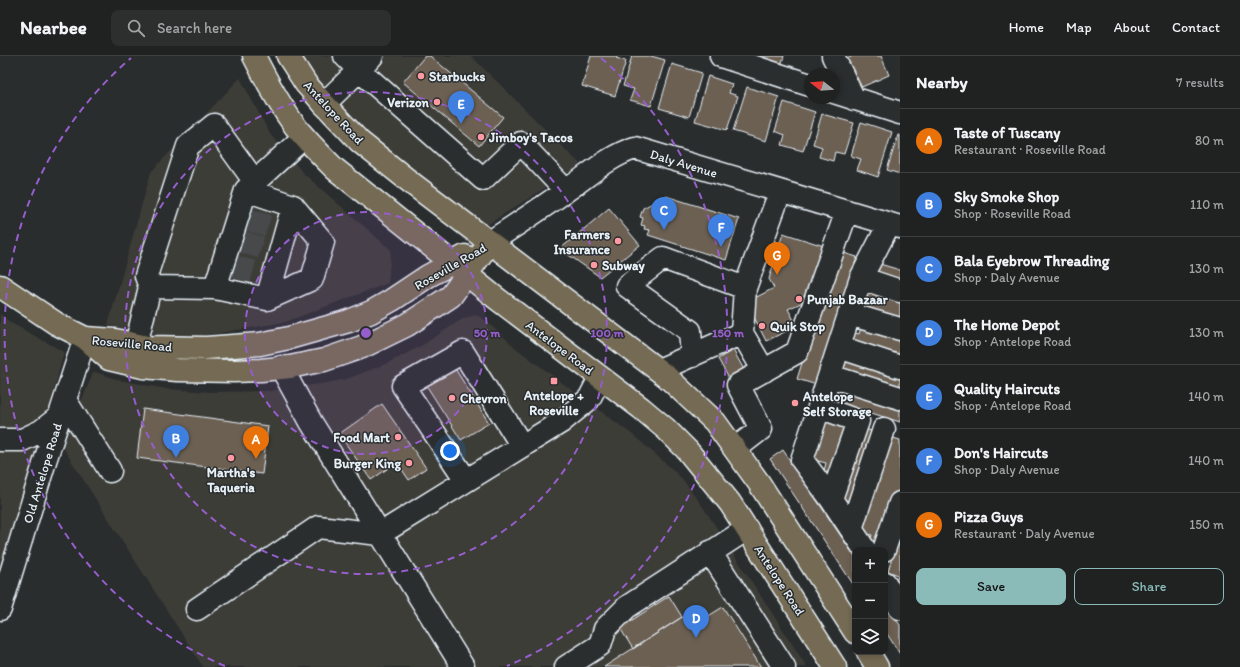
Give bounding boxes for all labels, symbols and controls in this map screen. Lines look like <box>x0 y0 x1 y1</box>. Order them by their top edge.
search box <box>111 10 391 46</box>
text: Nearbee <box>20 16 87 39</box>
icon: search <box>125 17 147 39</box>
text: Search here <box>157 19 232 37</box>
text: Home <box>1009 19 1044 36</box>
text: Map <box>1066 19 1092 36</box>
text: About <box>1114 19 1150 36</box>
text: Contact <box>1172 19 1220 36</box>
north arrow <box>804 68 840 104</box>
place label: Starbucks <box>429 69 485 84</box>
marker: Starbucks <box>416 71 426 81</box>
text: Nearby <box>916 72 968 92</box>
text: 7 results <box>1176 75 1224 90</box>
street label: Antelope Road <box>301 78 367 147</box>
pin: E <box>448 91 474 124</box>
place label: Verizon <box>387 95 430 110</box>
marker: Verizon <box>432 97 442 107</box>
text: Taste of Tuscany <box>954 124 1060 142</box>
place label: Jimboy's Tacos <box>488 130 573 146</box>
marker: Jimboy's Tacos <box>476 132 486 142</box>
text: A <box>925 133 933 148</box>
text: 80 m <box>1195 133 1224 148</box>
text: Restaurant · Roseville Road <box>954 142 1106 157</box>
street label: Daly Avenue <box>648 146 719 181</box>
text: Sky Smoke Shop <box>954 188 1059 206</box>
pin: C <box>651 197 677 230</box>
text: B <box>925 197 933 212</box>
text: 110 m <box>1190 197 1224 212</box>
text: Shop · Roseville Road <box>954 206 1071 221</box>
pin: F <box>708 214 734 247</box>
place label: Farmers Insurance <box>554 227 610 257</box>
marker: Farmers Insurance <box>613 236 623 246</box>
street label: Roseville Road <box>412 240 489 293</box>
pin: G <box>764 242 790 275</box>
text: Bala Eyebrow Threading <box>954 252 1109 270</box>
place label: Subway <box>602 258 646 274</box>
marker: Subway <box>589 260 599 270</box>
text: C <box>925 261 933 276</box>
text: 130 m <box>1189 261 1224 276</box>
text: Shop · Daly Avenue <box>954 270 1060 285</box>
place label: Punjab Bazaar <box>807 292 889 308</box>
marker: Punjab Bazaar <box>794 294 804 304</box>
text: The Home Depot <box>954 316 1060 334</box>
street label: Antelope Road <box>523 317 597 378</box>
place label: Quik Stop <box>770 319 825 335</box>
marker: Quik Stop <box>757 321 767 331</box>
text: D <box>925 325 933 340</box>
text: 130 m <box>1189 325 1224 340</box>
centre of rings <box>359 326 373 340</box>
text: 50 m <box>474 326 501 340</box>
text: 100 m <box>590 326 624 340</box>
text: 150 m <box>712 326 745 340</box>
street label: Roseville Road <box>91 333 173 354</box>
text: Shop · Antelope Road <box>954 334 1071 349</box>
marker: Antelope + Roseville <box>549 376 559 386</box>
text: Quality Haircuts <box>954 380 1060 398</box>
place label: Antelope + Roseville <box>523 388 584 418</box>
place label: Antelope Self Storage <box>802 389 872 420</box>
text: E <box>925 389 933 404</box>
text: 140 m <box>1188 389 1224 404</box>
place label: Chevron <box>460 391 507 406</box>
marker: Chevron <box>447 393 457 403</box>
marker: Antelope Self Storage <box>790 398 800 408</box>
text: Shop · Antelope Road <box>954 398 1071 413</box>
street label: Old Antelope Road <box>20 421 65 525</box>
pin: B <box>163 425 189 458</box>
pin: A <box>243 426 269 459</box>
place label: Food Mart <box>333 430 390 445</box>
marker: Food Mart <box>393 432 403 442</box>
your location <box>440 441 460 461</box>
text: Don's Haircuts <box>954 444 1048 462</box>
marker: Martha's Taqueria <box>226 453 236 463</box>
text: F <box>926 453 932 468</box>
text: 140 m <box>1188 453 1224 468</box>
place label: Burger King <box>334 456 401 472</box>
marker: Burger King <box>404 458 414 468</box>
text: Shop · Daly Avenue <box>954 462 1060 477</box>
place label: Martha's Taqueria <box>206 465 255 496</box>
text: Pizza Guys <box>954 508 1023 526</box>
text: G <box>925 517 933 532</box>
text: 150 m <box>1189 517 1224 532</box>
text: Restaurant · Daly Avenue <box>954 526 1095 541</box>
street label: Antelope Road <box>751 542 808 618</box>
map controls <box>852 547 888 655</box>
button: + <box>852 547 888 583</box>
button: Save <box>916 568 1066 605</box>
button: Share <box>1074 568 1224 605</box>
button: − <box>852 583 888 619</box>
pin: D <box>683 605 709 638</box>
button: layers <box>852 619 888 655</box>

